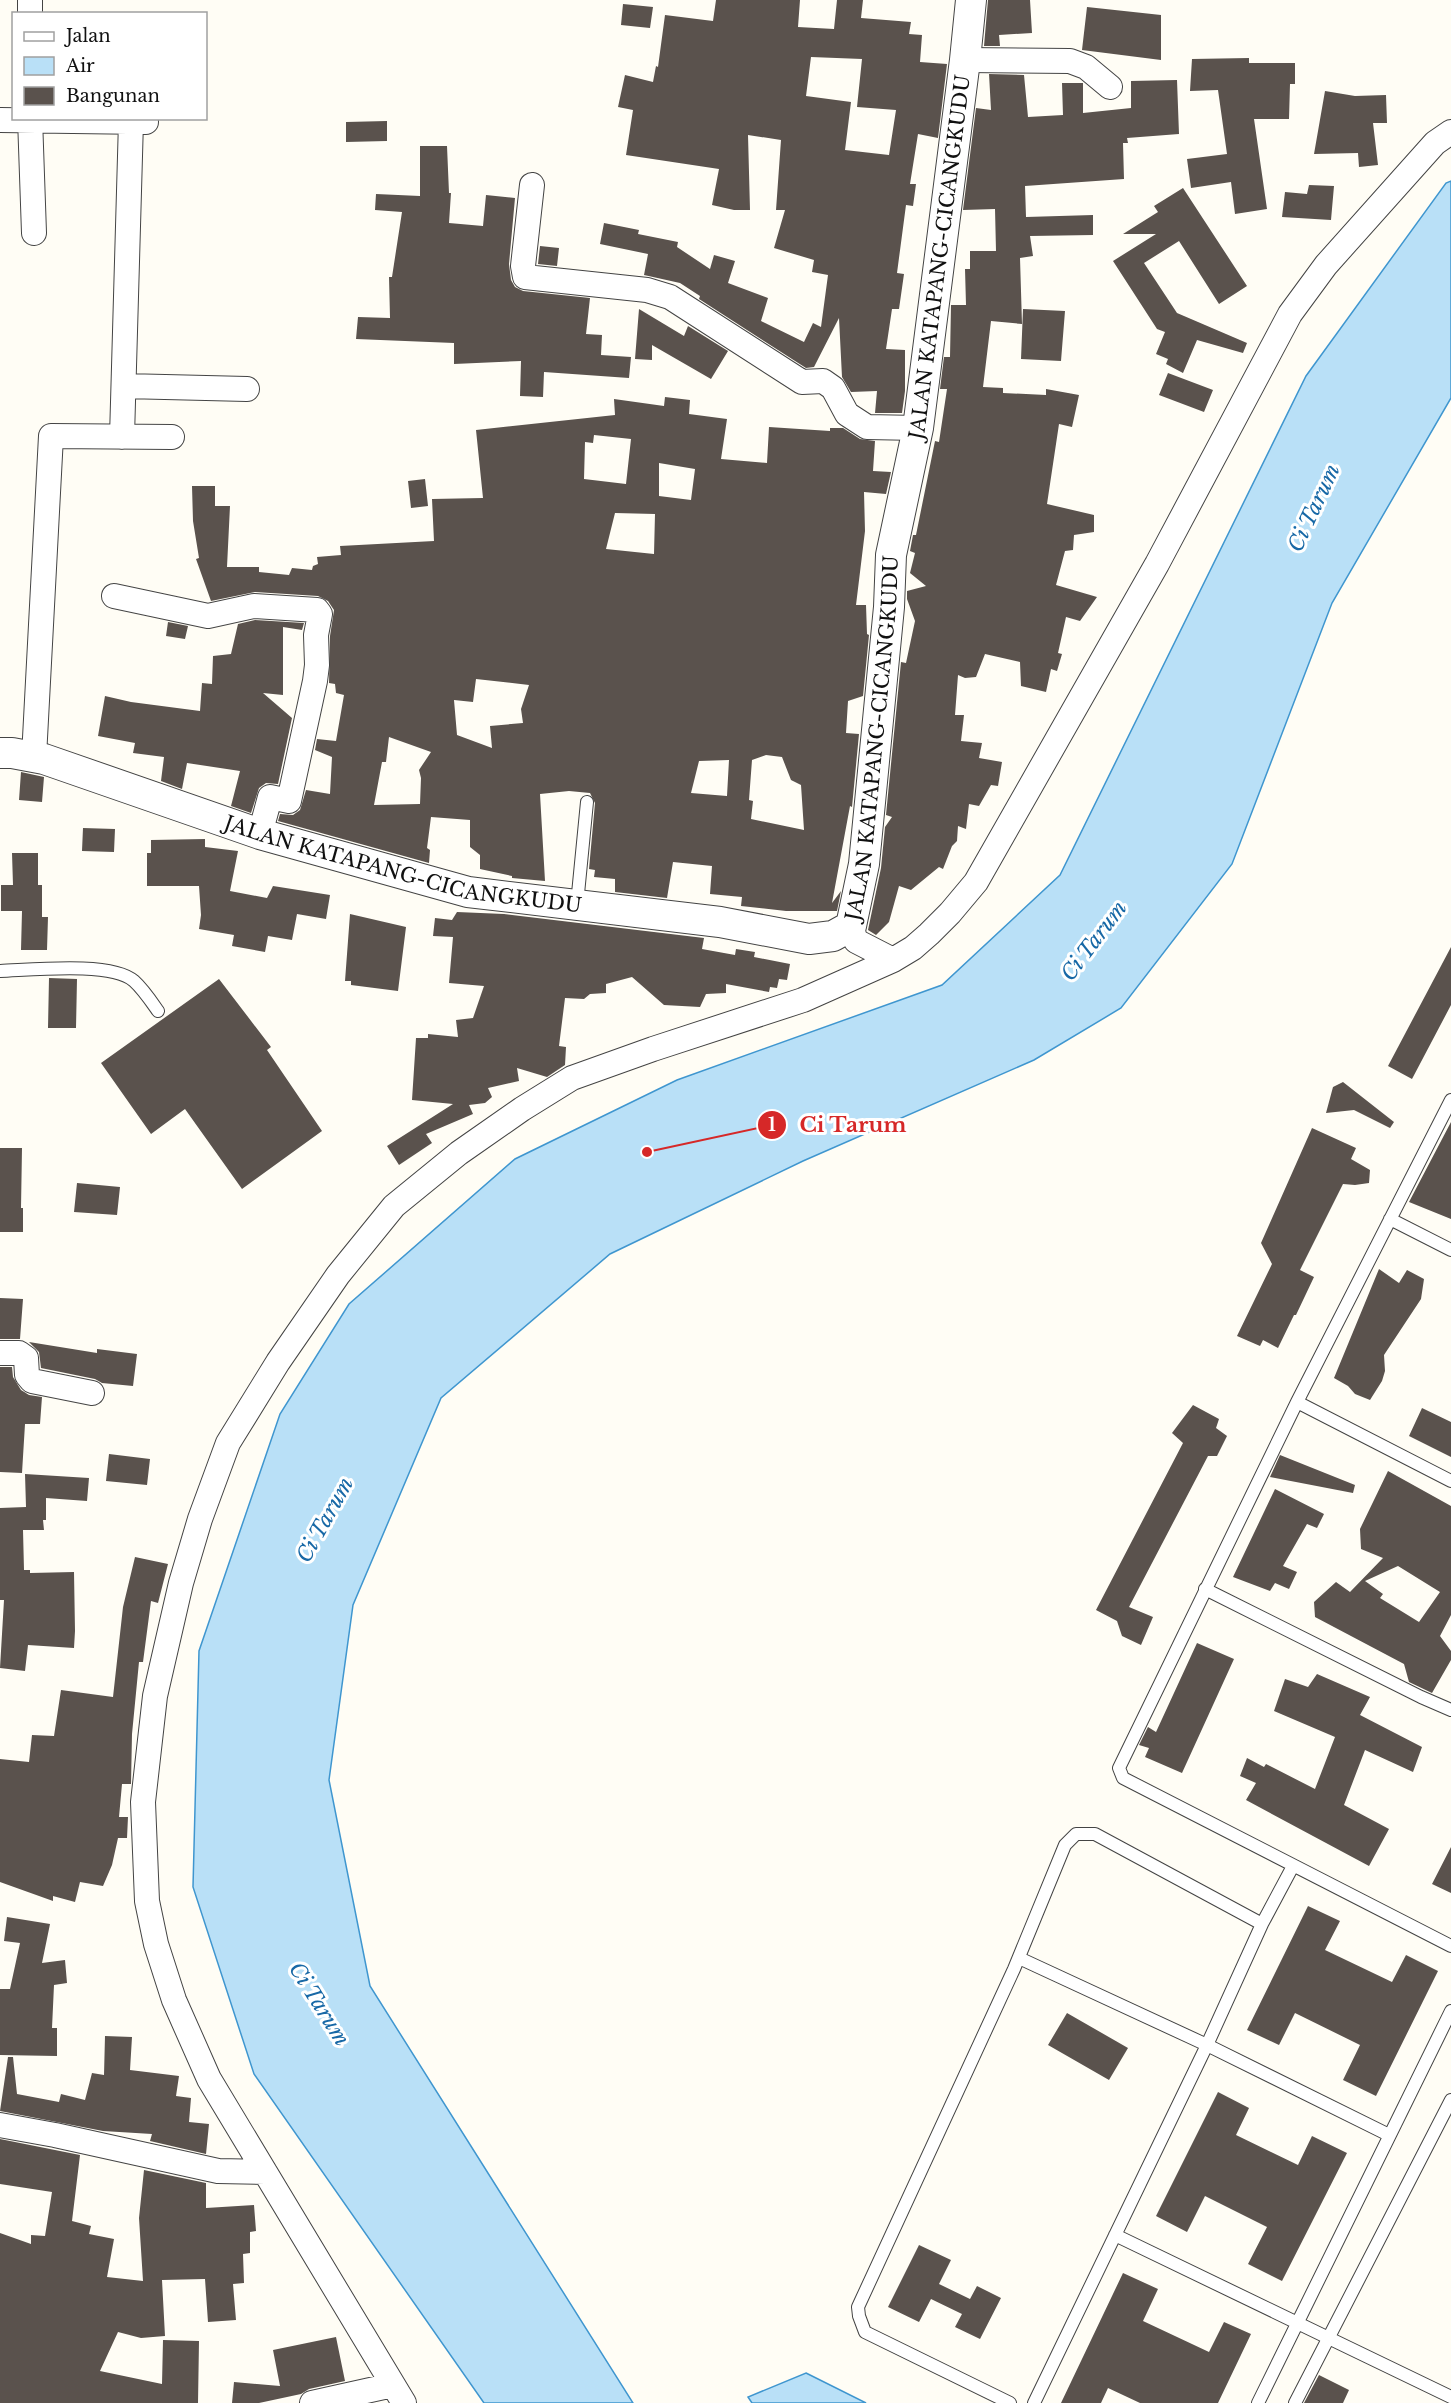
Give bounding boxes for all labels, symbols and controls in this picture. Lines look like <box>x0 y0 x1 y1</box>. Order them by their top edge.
legend <box>12 12 207 120</box>
text: Jalan <box>64 25 111 47</box>
text: Air <box>65 55 95 77</box>
street label: JALAN KATAPANG-CICANGKUDU <box>903 73 975 445</box>
text: Bangunan <box>66 85 160 107</box>
water label: Ci Tarum <box>1282 460 1346 556</box>
street label: JALAN KATAPANG-CICANGKUDU <box>840 555 903 926</box>
street label: JALAN KATAPANG-CICANGKUDU <box>218 810 583 917</box>
water label: Ci Tarum <box>1055 896 1133 986</box>
callout: Ci Tarum <box>757 1105 919 1144</box>
text: Ci Tarum <box>799 1112 907 1138</box>
text: 1 <box>768 1114 776 1136</box>
water label: Ci Tarum <box>291 1473 359 1567</box>
water label: Ci Tarum <box>283 1957 355 2051</box>

